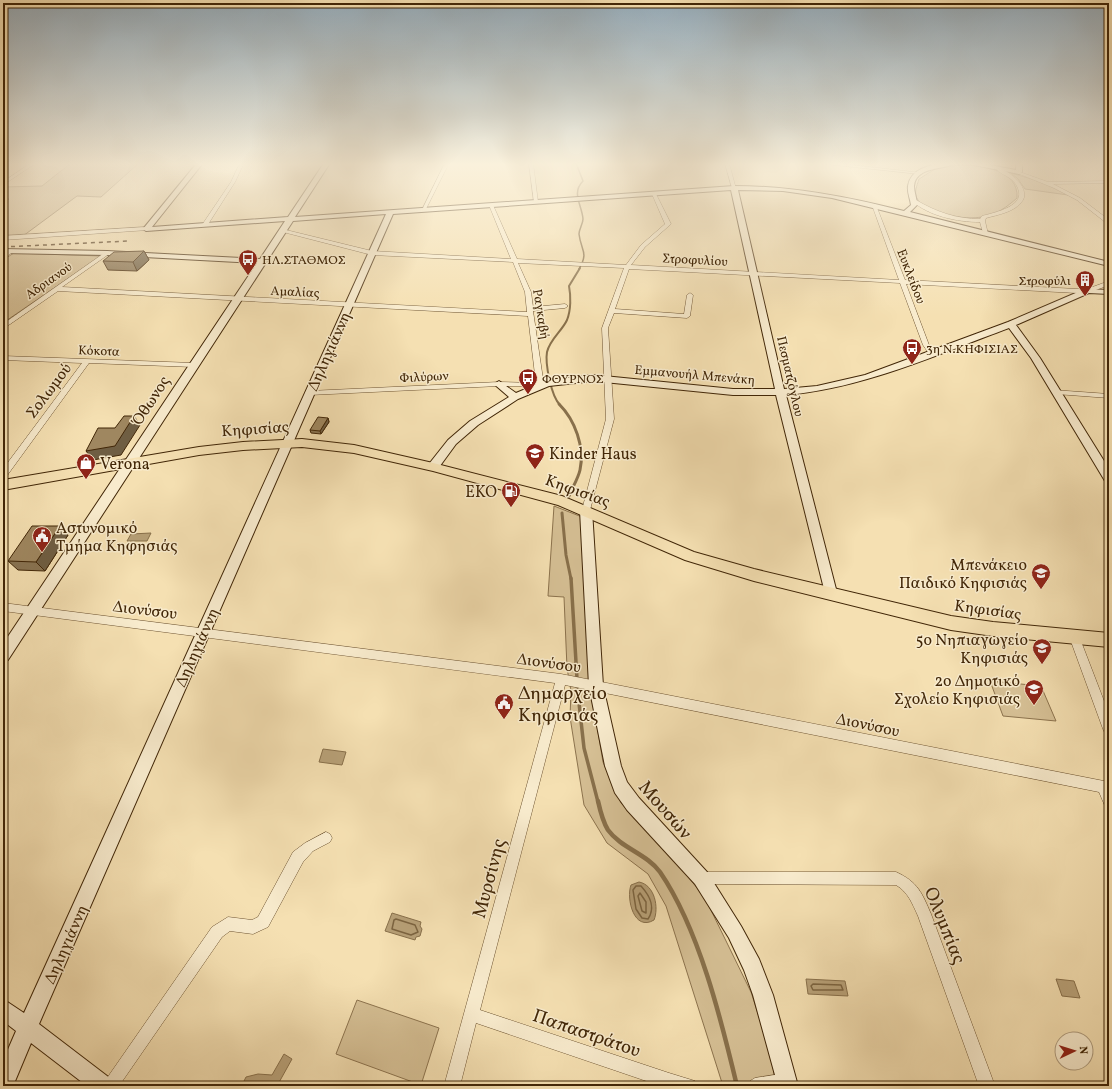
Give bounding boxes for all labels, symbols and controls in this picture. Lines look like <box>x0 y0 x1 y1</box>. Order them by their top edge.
street label: Ευκλείδου <box>891 247 929 307</box>
bus stop icon: ΗΛ.ΣΤΑΘΜΟΣ <box>237 248 259 276</box>
street label: Στροφυλίου <box>662 250 728 272</box>
place label: ΗΛ.ΣΤΑΘΜΟΣ <box>262 252 346 270</box>
street label: Αδριανού <box>22 259 76 304</box>
building icon: Στροφύλι <box>1074 269 1096 297</box>
place label: Στροφύλι <box>1019 273 1071 291</box>
street label: Αμαλίας <box>270 283 320 303</box>
street label: Ραγκαβή <box>527 288 553 341</box>
street label: Δηληγιάννη <box>303 309 357 395</box>
street label: Πεσματζόγλου <box>771 335 807 418</box>
bus stop icon: 3η Ν.ΚΗΦΙΣΙΑΣ <box>901 337 923 365</box>
place label: 3η Ν.ΚΗΦΙΣΙΑΣ <box>926 341 1018 359</box>
street label: Κόκοτα <box>78 342 120 362</box>
street label: Σολωμού <box>22 359 78 423</box>
street label: Εμμανουήλ Μπενάκη <box>634 362 756 390</box>
bus stop icon: ΦΟΥΡΝΟΣ <box>517 367 539 395</box>
street label: Φιλύρων <box>399 368 450 388</box>
place label: ΦΟΥΡΝΟΣ <box>542 371 604 389</box>
street label: Όθωνος <box>127 372 176 431</box>
street label: Κηφισίας <box>221 417 290 443</box>
school or university icon: Kinder Haus <box>524 442 546 470</box>
place label: Kinder Haus <box>549 444 637 466</box>
shop icon: Verona <box>75 452 97 480</box>
place label: Verona <box>100 454 150 476</box>
street label: Κηφισίας <box>542 470 613 514</box>
fuel station icon: EKO <box>500 480 522 508</box>
place label: EKO <box>465 482 497 504</box>
place label: Αστυνομικό Τμήμα Κηφησιάς <box>56 518 177 558</box>
public building icon: Αστυνομικό Τμήμα Κηφησιάς <box>31 525 53 553</box>
place label: Μπενάκειο Παιδικό Κηφισιάς <box>899 555 1027 595</box>
school or university icon: Μπενάκειο Παιδικό Κηφισιάς <box>1030 562 1052 590</box>
street label: Κηφισίας <box>953 595 1023 627</box>
street label: Διονύσου <box>111 596 178 626</box>
street label: Δηληγιάννη <box>171 605 225 691</box>
place label: 5ο Νηπιαγωγείο Κηφισιάς <box>916 630 1028 670</box>
school or university icon: 5ο Νηπιαγωγείο Κηφισιάς <box>1031 637 1053 665</box>
street label: Διονύσου <box>515 649 583 679</box>
place label: 2ο Δημοτικό Σχολείο Κηφισιάς <box>894 671 1020 711</box>
school or university icon: 2ο Δημοτικό Σχολείο Κηφισιάς <box>1023 678 1045 706</box>
place label: Δημαρχείο Κηφισιάς <box>518 681 607 729</box>
public building icon: Δημαρχείο Κηφισιάς <box>493 692 515 720</box>
street label: Διονύσου <box>834 708 902 743</box>
street label: Μουσών <box>632 775 697 845</box>
street label: Μυρσίνης <box>467 836 513 921</box>
street label: Ολυμπίας <box>917 883 971 968</box>
street label: Δηληγιάννη <box>40 902 94 988</box>
street label: Παπαστράτου <box>529 1003 644 1064</box>
north arrow <box>1054 1031 1094 1071</box>
text: N <box>1075 1046 1090 1055</box>

